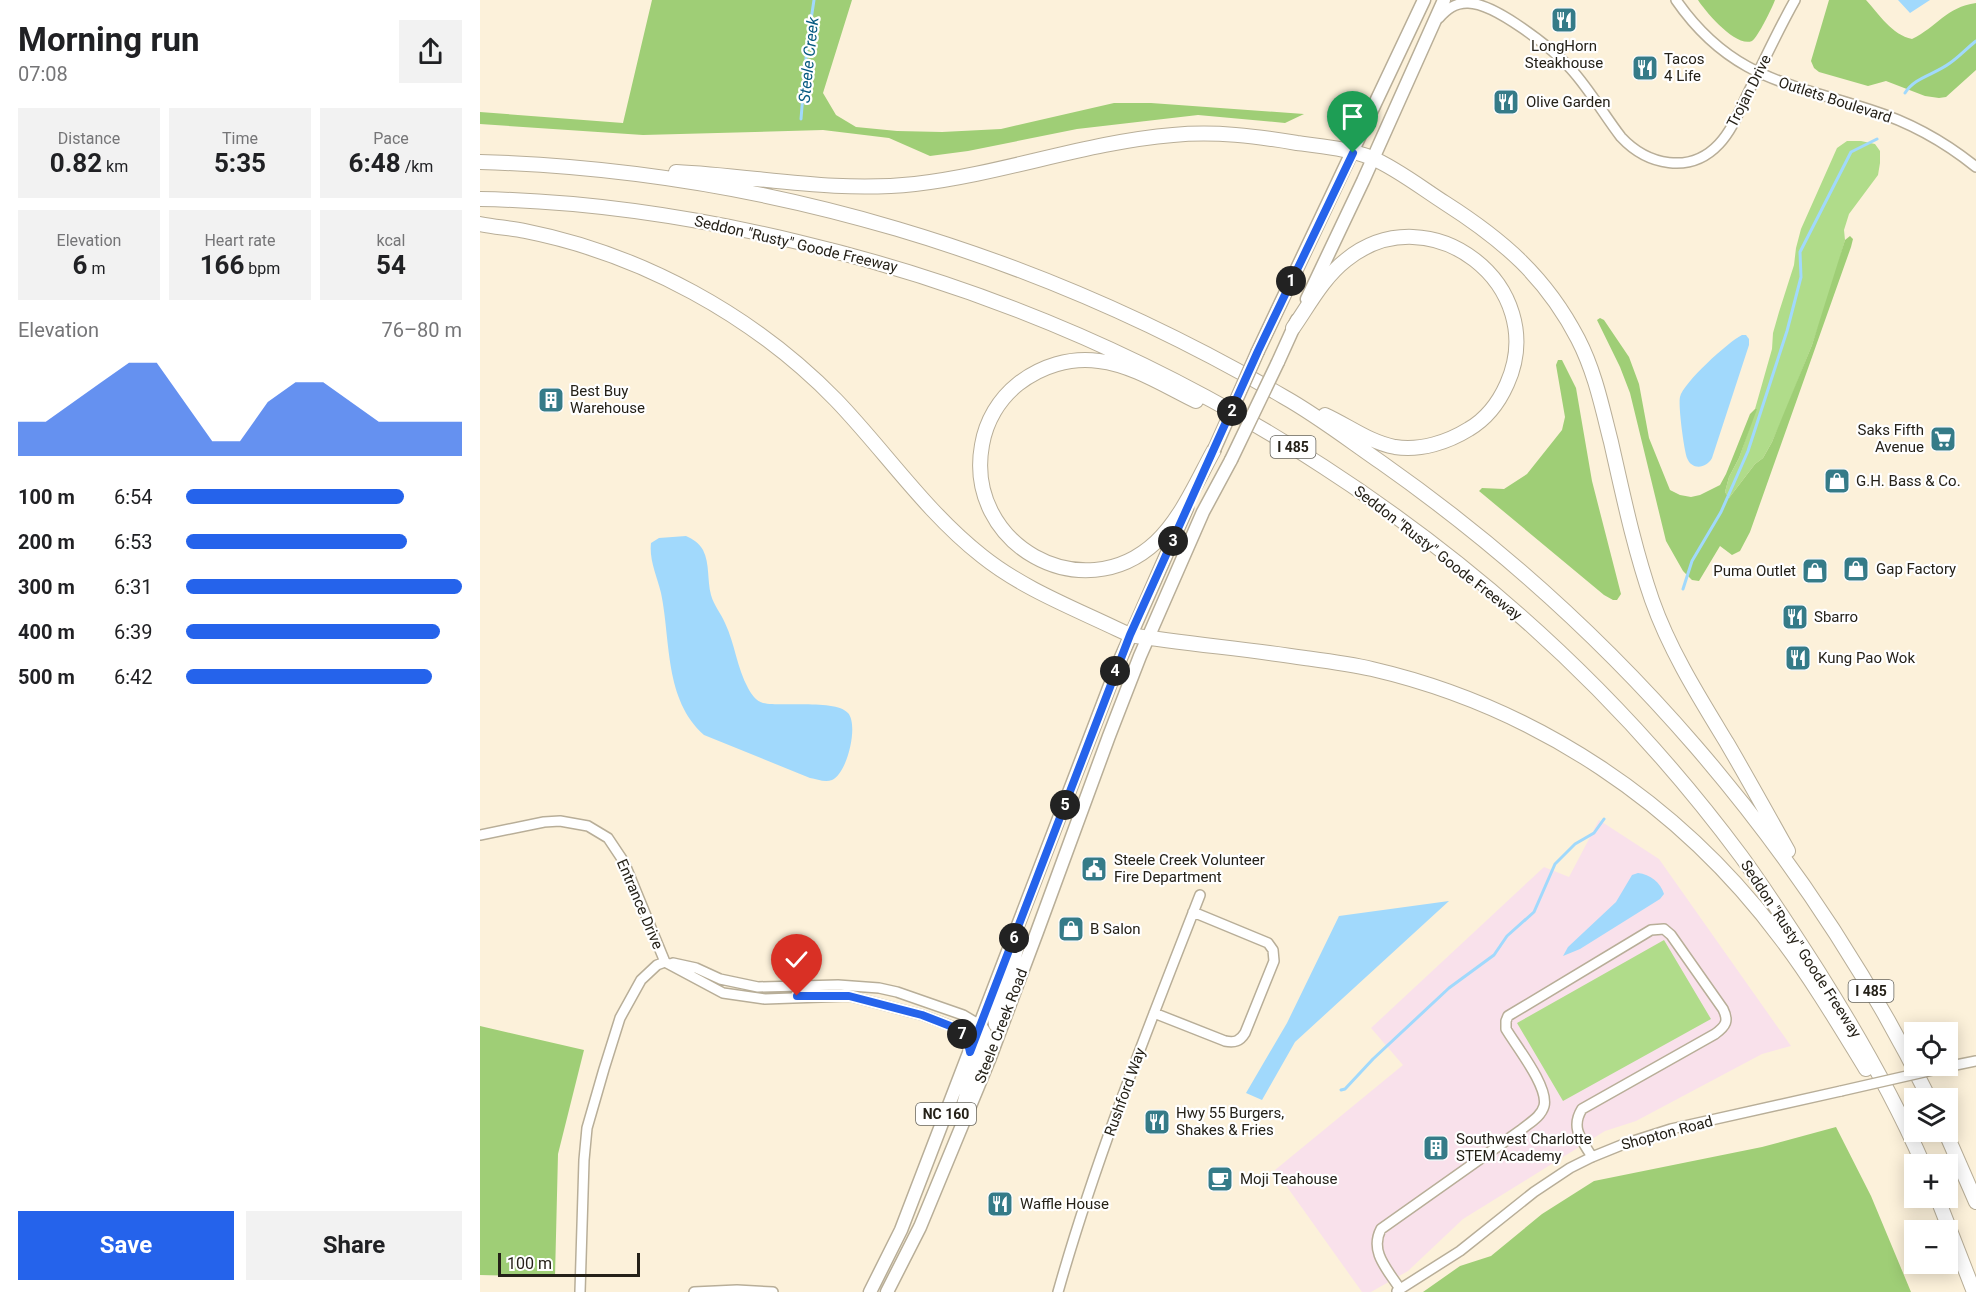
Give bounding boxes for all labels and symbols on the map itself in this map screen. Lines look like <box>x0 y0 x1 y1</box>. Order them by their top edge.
restaurant icon: LongHorn Steakhouse <box>1549 5 1579 35</box>
water label: Steele Creek <box>795 15 823 104</box>
place label: LongHorn Steakhouse <box>1525 37 1603 72</box>
place label: Tacos 4 Life <box>1664 50 1704 85</box>
street label: Trojan Drive <box>1723 52 1775 130</box>
restaurant icon: Tacos 4 Life <box>1630 53 1660 83</box>
street label: Outlets Boulevard <box>1776 73 1894 127</box>
restaurant icon: Olive Garden <box>1491 87 1521 117</box>
pin <box>1327 91 1378 153</box>
place label: Olive Garden <box>1526 93 1610 111</box>
street label: Seddon "Rusty" Goode Freeway <box>693 212 899 276</box>
pin: 1 <box>1276 266 1306 296</box>
place label: Best Buy Warehouse <box>570 382 645 417</box>
building icon: Best Buy Warehouse <box>536 385 566 415</box>
pin: 2 <box>1217 396 1247 426</box>
place label: Saks Fifth Avenue <box>1858 421 1924 456</box>
supermarket icon: Saks Fifth Avenue <box>1928 424 1958 454</box>
road number: I 485 <box>1270 436 1316 458</box>
shop icon: G.H. Bass & Co. <box>1822 466 1852 496</box>
place label: G.H. Bass & Co. <box>1856 472 1961 490</box>
street label: Seddon "Rusty" Goode Freeway <box>1351 482 1525 624</box>
pin: 3 <box>1158 526 1188 556</box>
shop icon: Gap Factory <box>1841 554 1871 584</box>
shop icon: Puma Outlet <box>1800 556 1830 586</box>
place label: Gap Factory <box>1876 560 1956 578</box>
place label: Puma Outlet <box>1713 562 1796 580</box>
restaurant icon: Sbarro <box>1780 602 1810 632</box>
place label: Sbarro <box>1814 608 1858 626</box>
restaurant icon: Kung Pao Wok <box>1783 643 1813 673</box>
place label: Kung Pao Wok <box>1818 649 1915 667</box>
pin: 4 <box>1100 656 1130 686</box>
pin: 5 <box>1050 790 1080 820</box>
place label: Steele Creek Volunteer Fire Department <box>1114 851 1265 886</box>
public building icon: Steele Creek Volunteer Fire Department <box>1079 854 1109 884</box>
street label: Entrance Drive <box>613 856 667 952</box>
street label: Seddon "Rusty" Goode Freeway <box>1737 857 1865 1041</box>
shop icon: B Salon <box>1056 914 1086 944</box>
place label: B Salon <box>1090 920 1141 938</box>
pin: 6 <box>999 923 1029 953</box>
pin <box>771 934 822 996</box>
street label: Steele Creek Road <box>971 966 1031 1086</box>
road number: I 485 <box>1848 980 1894 1002</box>
pin: 7 <box>947 1019 977 1049</box>
street label: Rushford Way <box>1101 1045 1149 1139</box>
road number: NC 160 <box>916 1103 976 1125</box>
place label: Hwy 55 Burgers, Shakes & Fries <box>1176 1104 1284 1139</box>
restaurant icon: Hwy 55 Burgers, Shakes & Fries <box>1142 1107 1172 1137</box>
street label: Shopton Road <box>1619 1112 1715 1154</box>
place label: Southwest Charlotte STEM Academy <box>1456 1130 1592 1165</box>
building icon: Southwest Charlotte STEM Academy <box>1421 1133 1451 1163</box>
cafe icon: Moji Teahouse <box>1205 1164 1235 1194</box>
place label: Moji Teahouse <box>1240 1170 1337 1188</box>
restaurant icon: Waffle House <box>985 1189 1015 1219</box>
place label: Waffle House <box>1020 1195 1109 1213</box>
scale bar <box>498 1250 640 1278</box>

